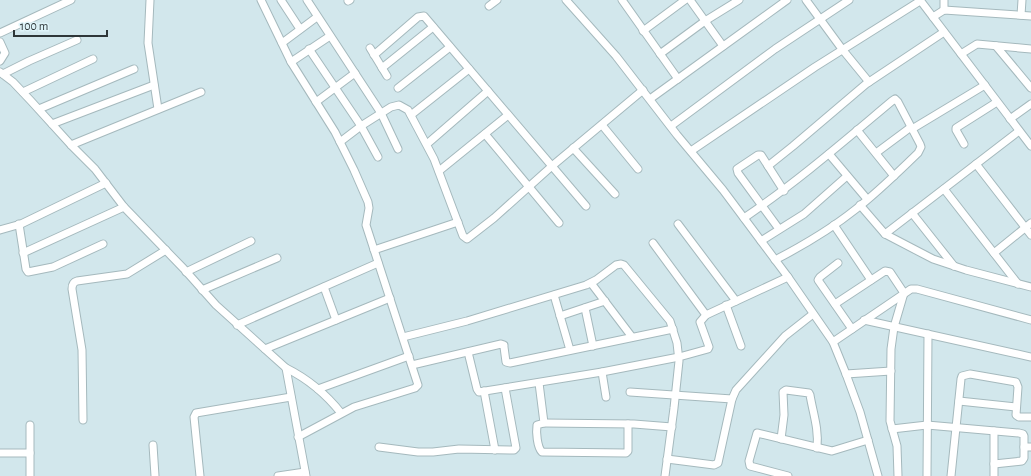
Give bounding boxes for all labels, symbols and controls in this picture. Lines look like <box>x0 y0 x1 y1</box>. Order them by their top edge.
scale bar <box>14 12 107 38</box>
text: 100 m <box>20 20 48 32</box>

